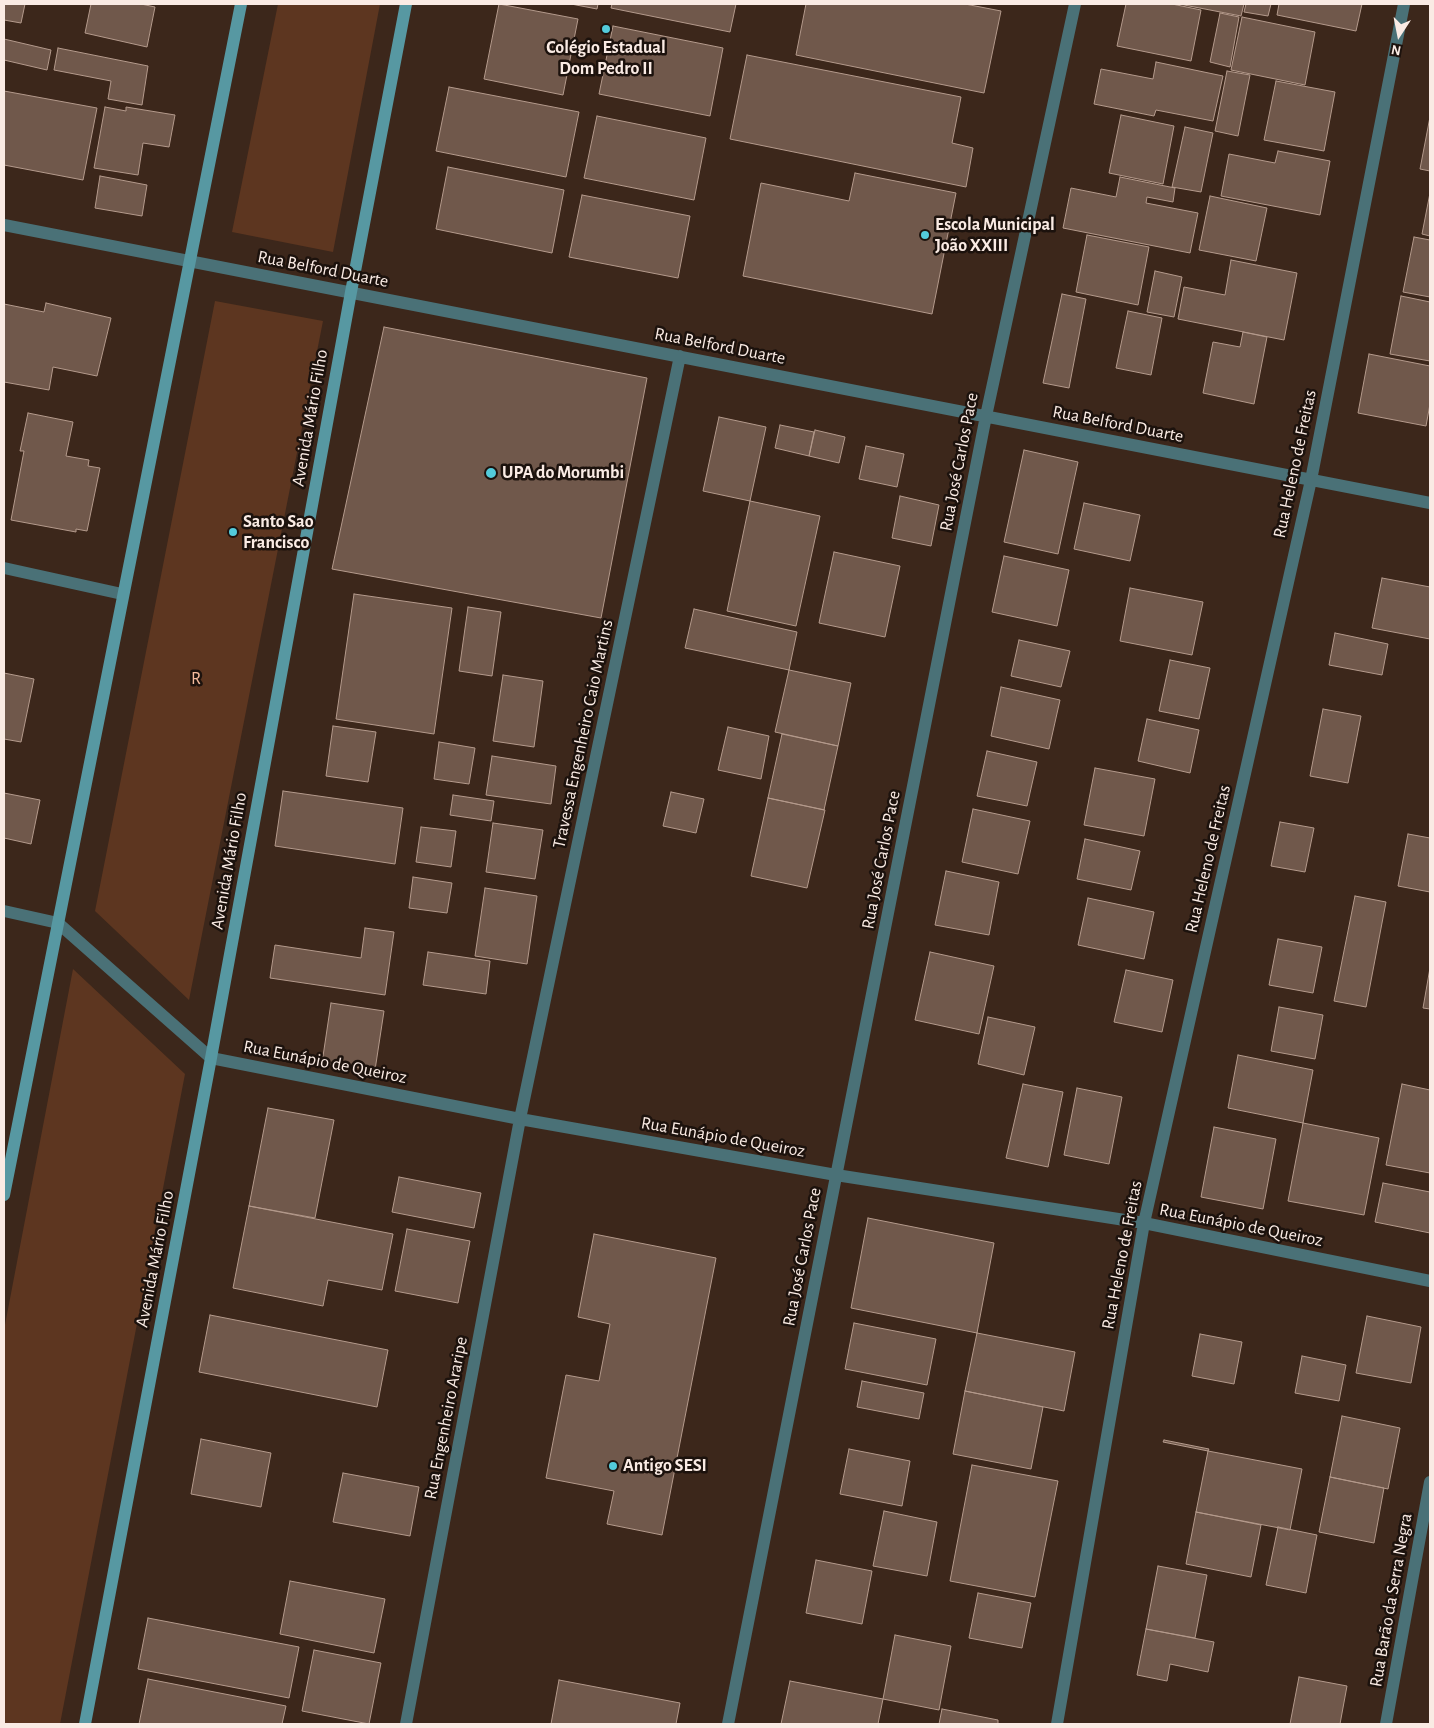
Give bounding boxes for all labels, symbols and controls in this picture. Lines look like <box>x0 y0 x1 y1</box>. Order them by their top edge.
north arrow <box>1374 10 1424 60</box>
marker: Colégio Estadual Dom Pedro II <box>600 23 612 35</box>
place label: Colégio Estadual Dom Pedro II <box>546 37 666 80</box>
text: N <box>1390 42 1402 58</box>
place label: Escola Municipal João XXIII <box>935 214 1055 256</box>
marker: Escola Municipal João XXIII <box>919 229 931 241</box>
street label: Rua Belford Duarte <box>256 246 390 292</box>
street label: Rua Belford Duarte <box>653 323 787 369</box>
street label: Avenida Mário Filho <box>287 348 333 488</box>
street label: Rua Heleno de Freitas <box>1269 388 1321 540</box>
street label: Rua José Carlos Pace <box>935 391 983 533</box>
street label: Rua Belford Duarte <box>1051 401 1185 447</box>
place label: UPA do Morumbi <box>502 462 624 484</box>
marker: UPA do Morumbi <box>484 466 498 480</box>
place label: Santo Sao Francisco <box>243 511 314 554</box>
marker: Santo Sao Francisco <box>227 526 239 538</box>
street label: Travessa Engenheiro Caio Martins <box>548 618 618 850</box>
park label: R <box>191 668 201 690</box>
street label: Rua Heleno de Freitas <box>1180 783 1236 935</box>
street label: Rua José Carlos Pace <box>857 789 905 931</box>
street label: Avenida Mário Filho <box>206 791 252 931</box>
street label: Rua Eunápio de Queiroz <box>241 1036 409 1088</box>
street label: Rua Eunápio de Queiroz <box>639 1112 807 1162</box>
street label: Rua Heleno de Freitas <box>1097 1179 1147 1331</box>
street label: Rua José Carlos Pace <box>778 1186 826 1328</box>
street label: Avenida Mário Filho <box>131 1189 179 1329</box>
street label: Rua Eunápio de Queiroz <box>1157 1199 1325 1251</box>
street label: Rua Engenheiro Araripe <box>420 1335 472 1501</box>
place label: Antigo SESI <box>623 1455 707 1477</box>
marker: Antigo SESI <box>607 1460 619 1472</box>
street label: Rua Barão da Serra Negra <box>1365 1511 1417 1689</box>

